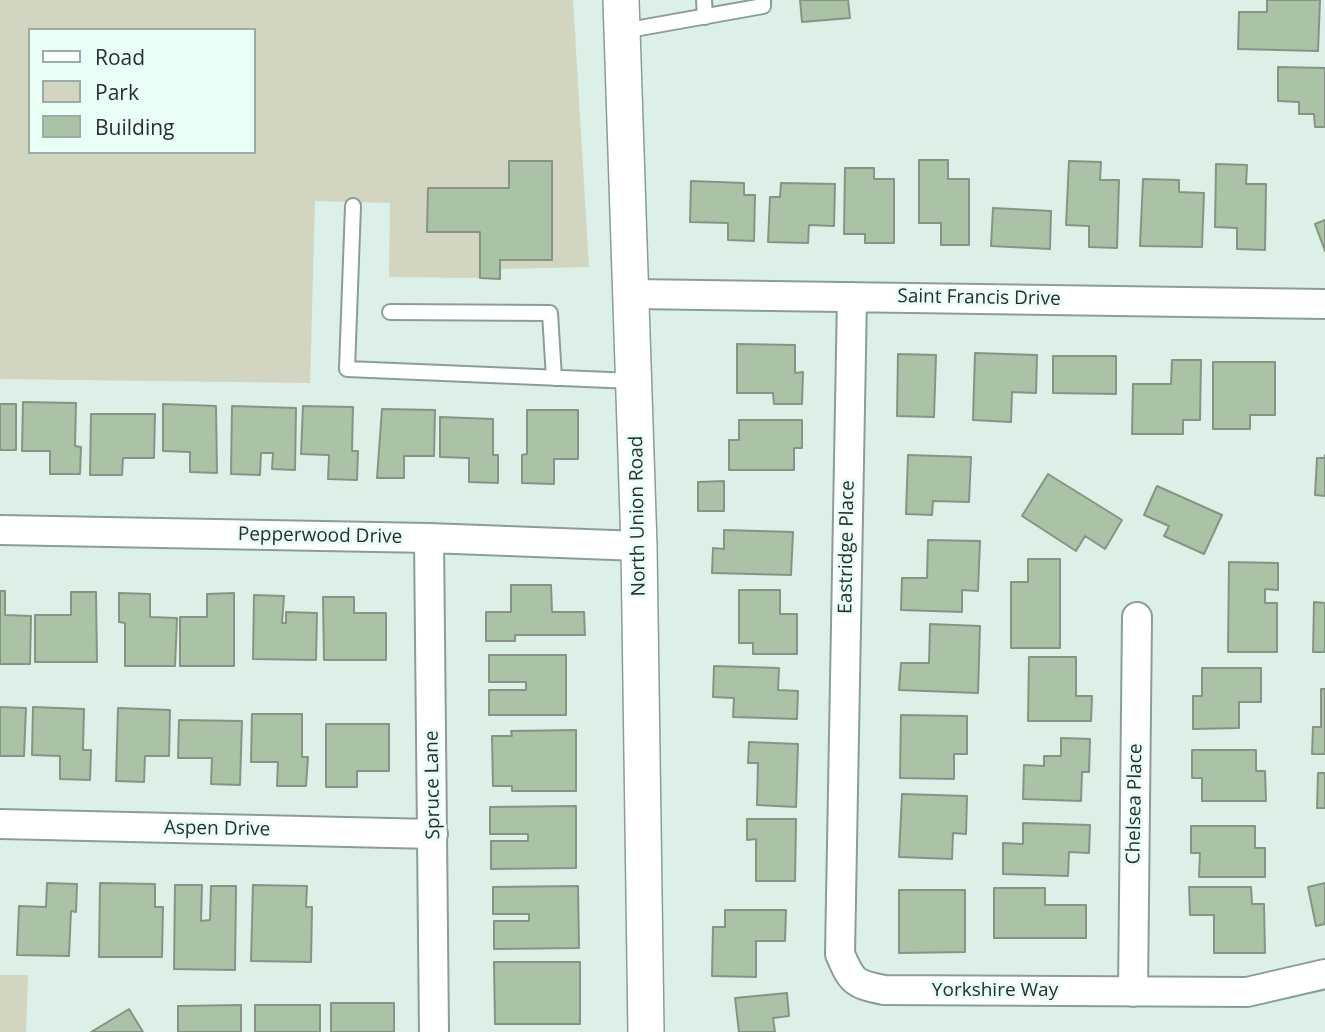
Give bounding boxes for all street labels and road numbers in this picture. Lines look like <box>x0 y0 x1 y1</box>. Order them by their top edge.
street label: Saint Francis Drive <box>897 285 1061 311</box>
street label: North Union Road <box>625 436 651 596</box>
street label: Eastridge Place <box>834 480 860 614</box>
street label: Pepperwood Drive <box>238 523 402 549</box>
street label: Spruce Lane <box>421 730 445 840</box>
street label: Chelsea Place <box>1123 743 1147 865</box>
street label: Aspen Drive <box>164 817 270 841</box>
street label: Yorkshire Way <box>932 980 1058 1002</box>

